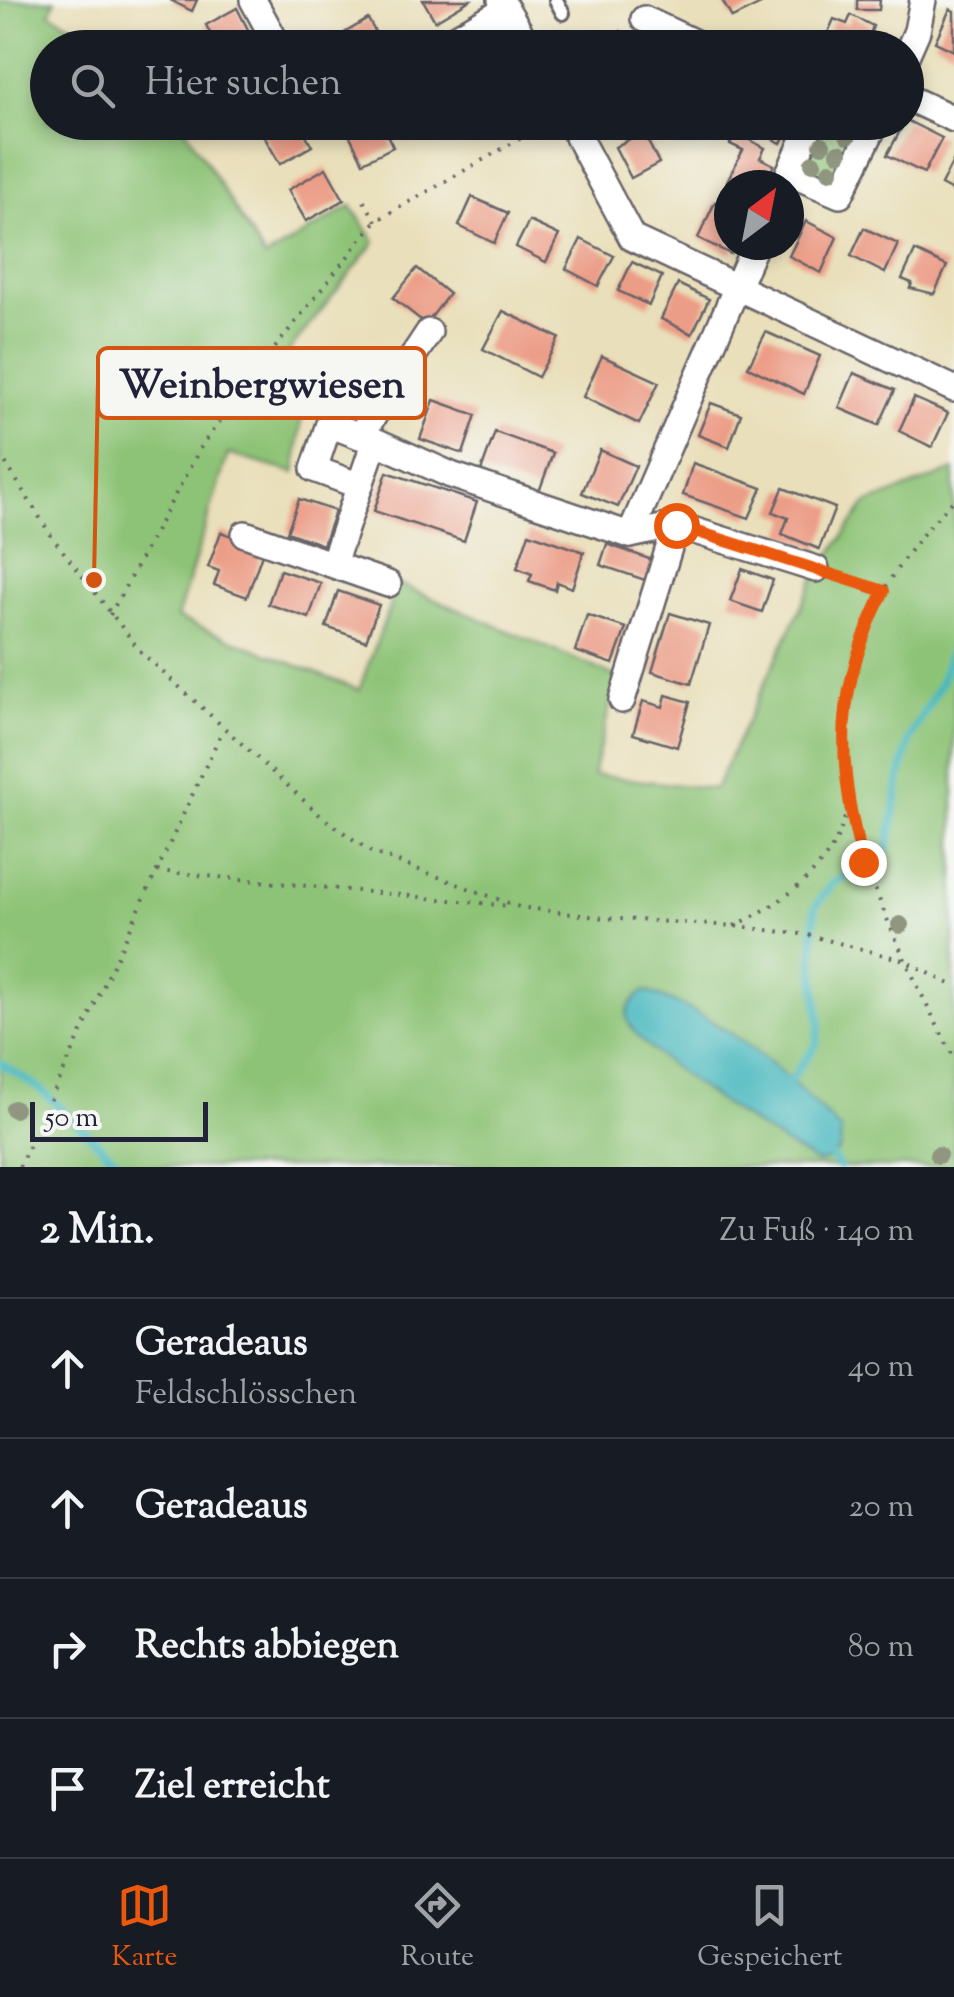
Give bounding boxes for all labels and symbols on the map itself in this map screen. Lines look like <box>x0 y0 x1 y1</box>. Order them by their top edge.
north arrow <box>714 170 804 260</box>
callout: Weinbergwiesen <box>98 348 425 418</box>
text: Weinbergwiesen <box>119 359 406 416</box>
route start <box>654 503 700 549</box>
route end <box>841 840 887 886</box>
scale bar <box>30 1097 208 1142</box>

